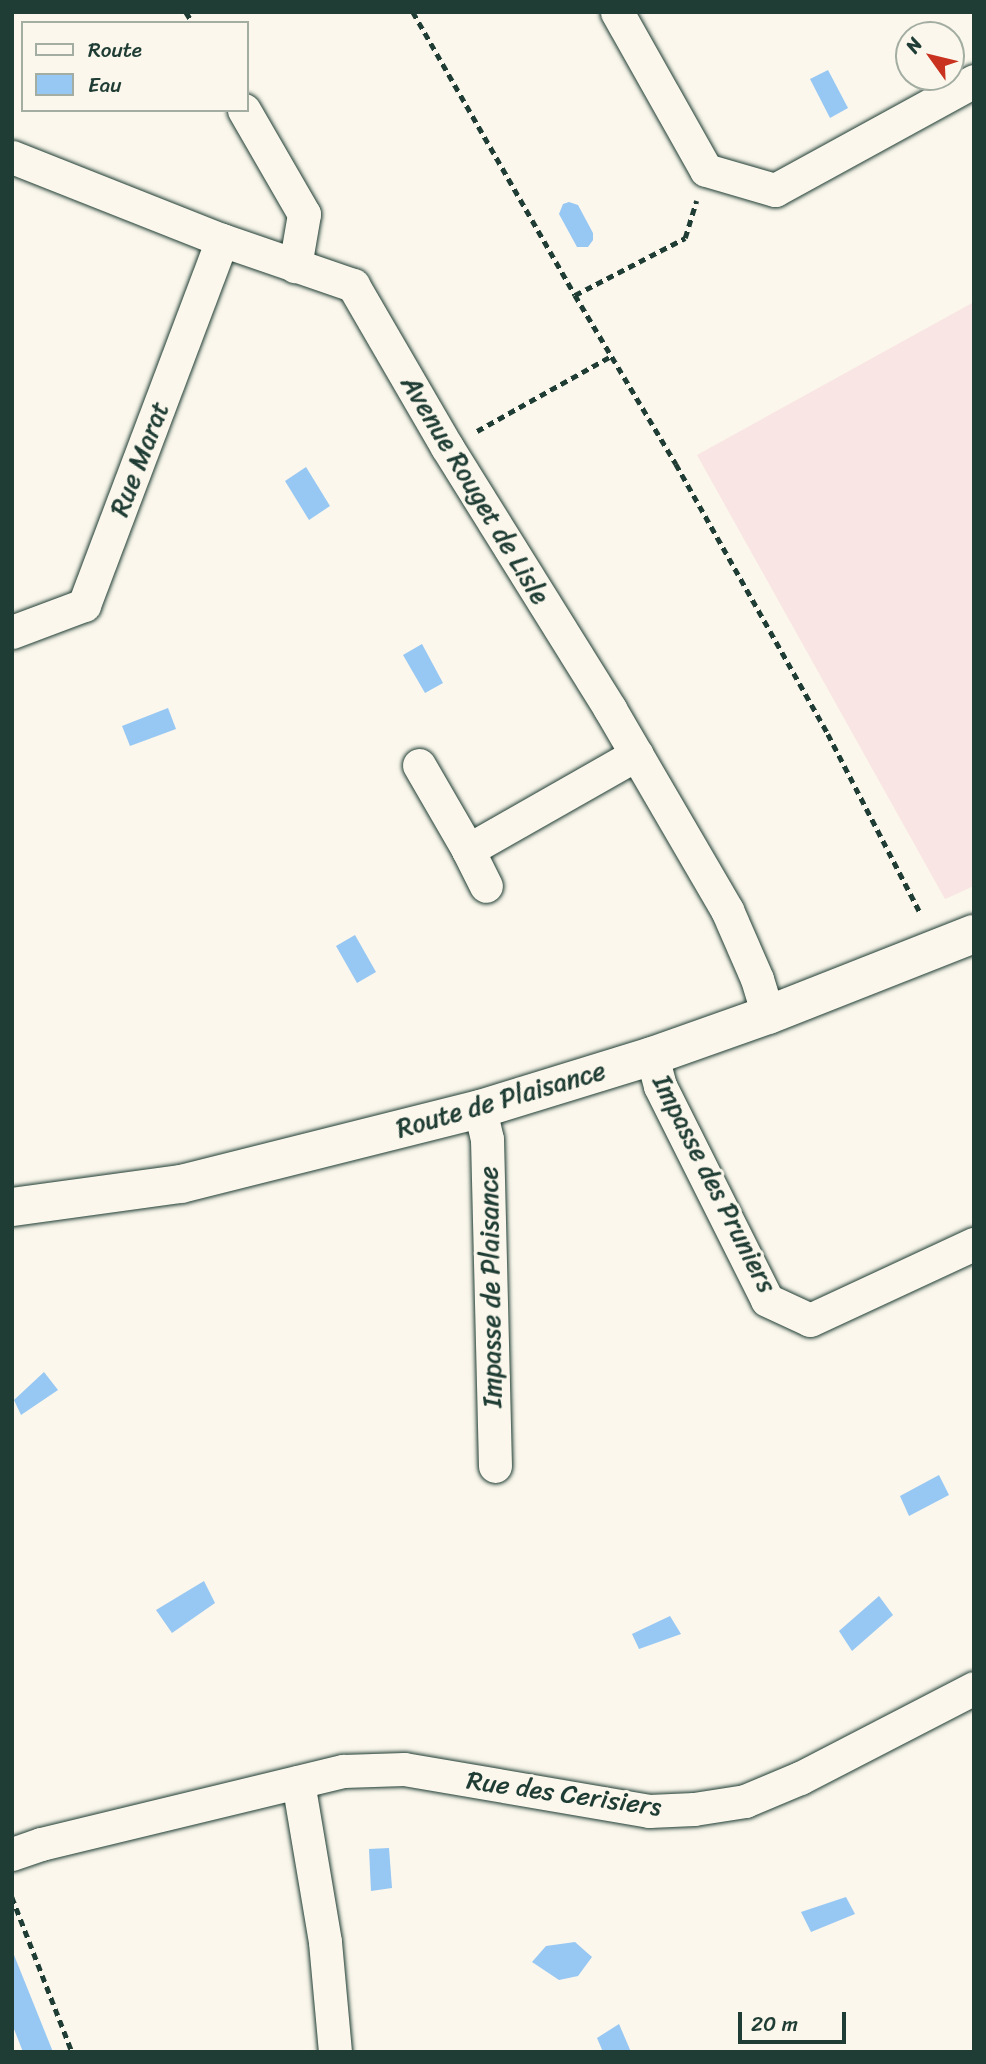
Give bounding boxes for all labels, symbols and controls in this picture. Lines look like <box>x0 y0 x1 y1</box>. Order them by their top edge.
legend <box>21 21 248 112</box>
north arrow <box>895 21 965 91</box>
text: N <box>896 30 931 60</box>
text: Route <box>88 31 142 69</box>
text: Eau <box>88 66 121 104</box>
street label: Avenue Rouget de Lisle <box>394 370 556 610</box>
street label: Rue Marat <box>104 398 176 520</box>
street label: Route de Plaisance <box>393 1055 609 1145</box>
street label: Impasse des Pruniers <box>645 1069 783 1299</box>
street label: Impasse de Plaisance <box>473 1165 509 1409</box>
street label: Rue des Cerisiers <box>464 1765 664 1823</box>
scale bar <box>741 1997 850 2041</box>
text: 20 m <box>751 2005 798 2043</box>

